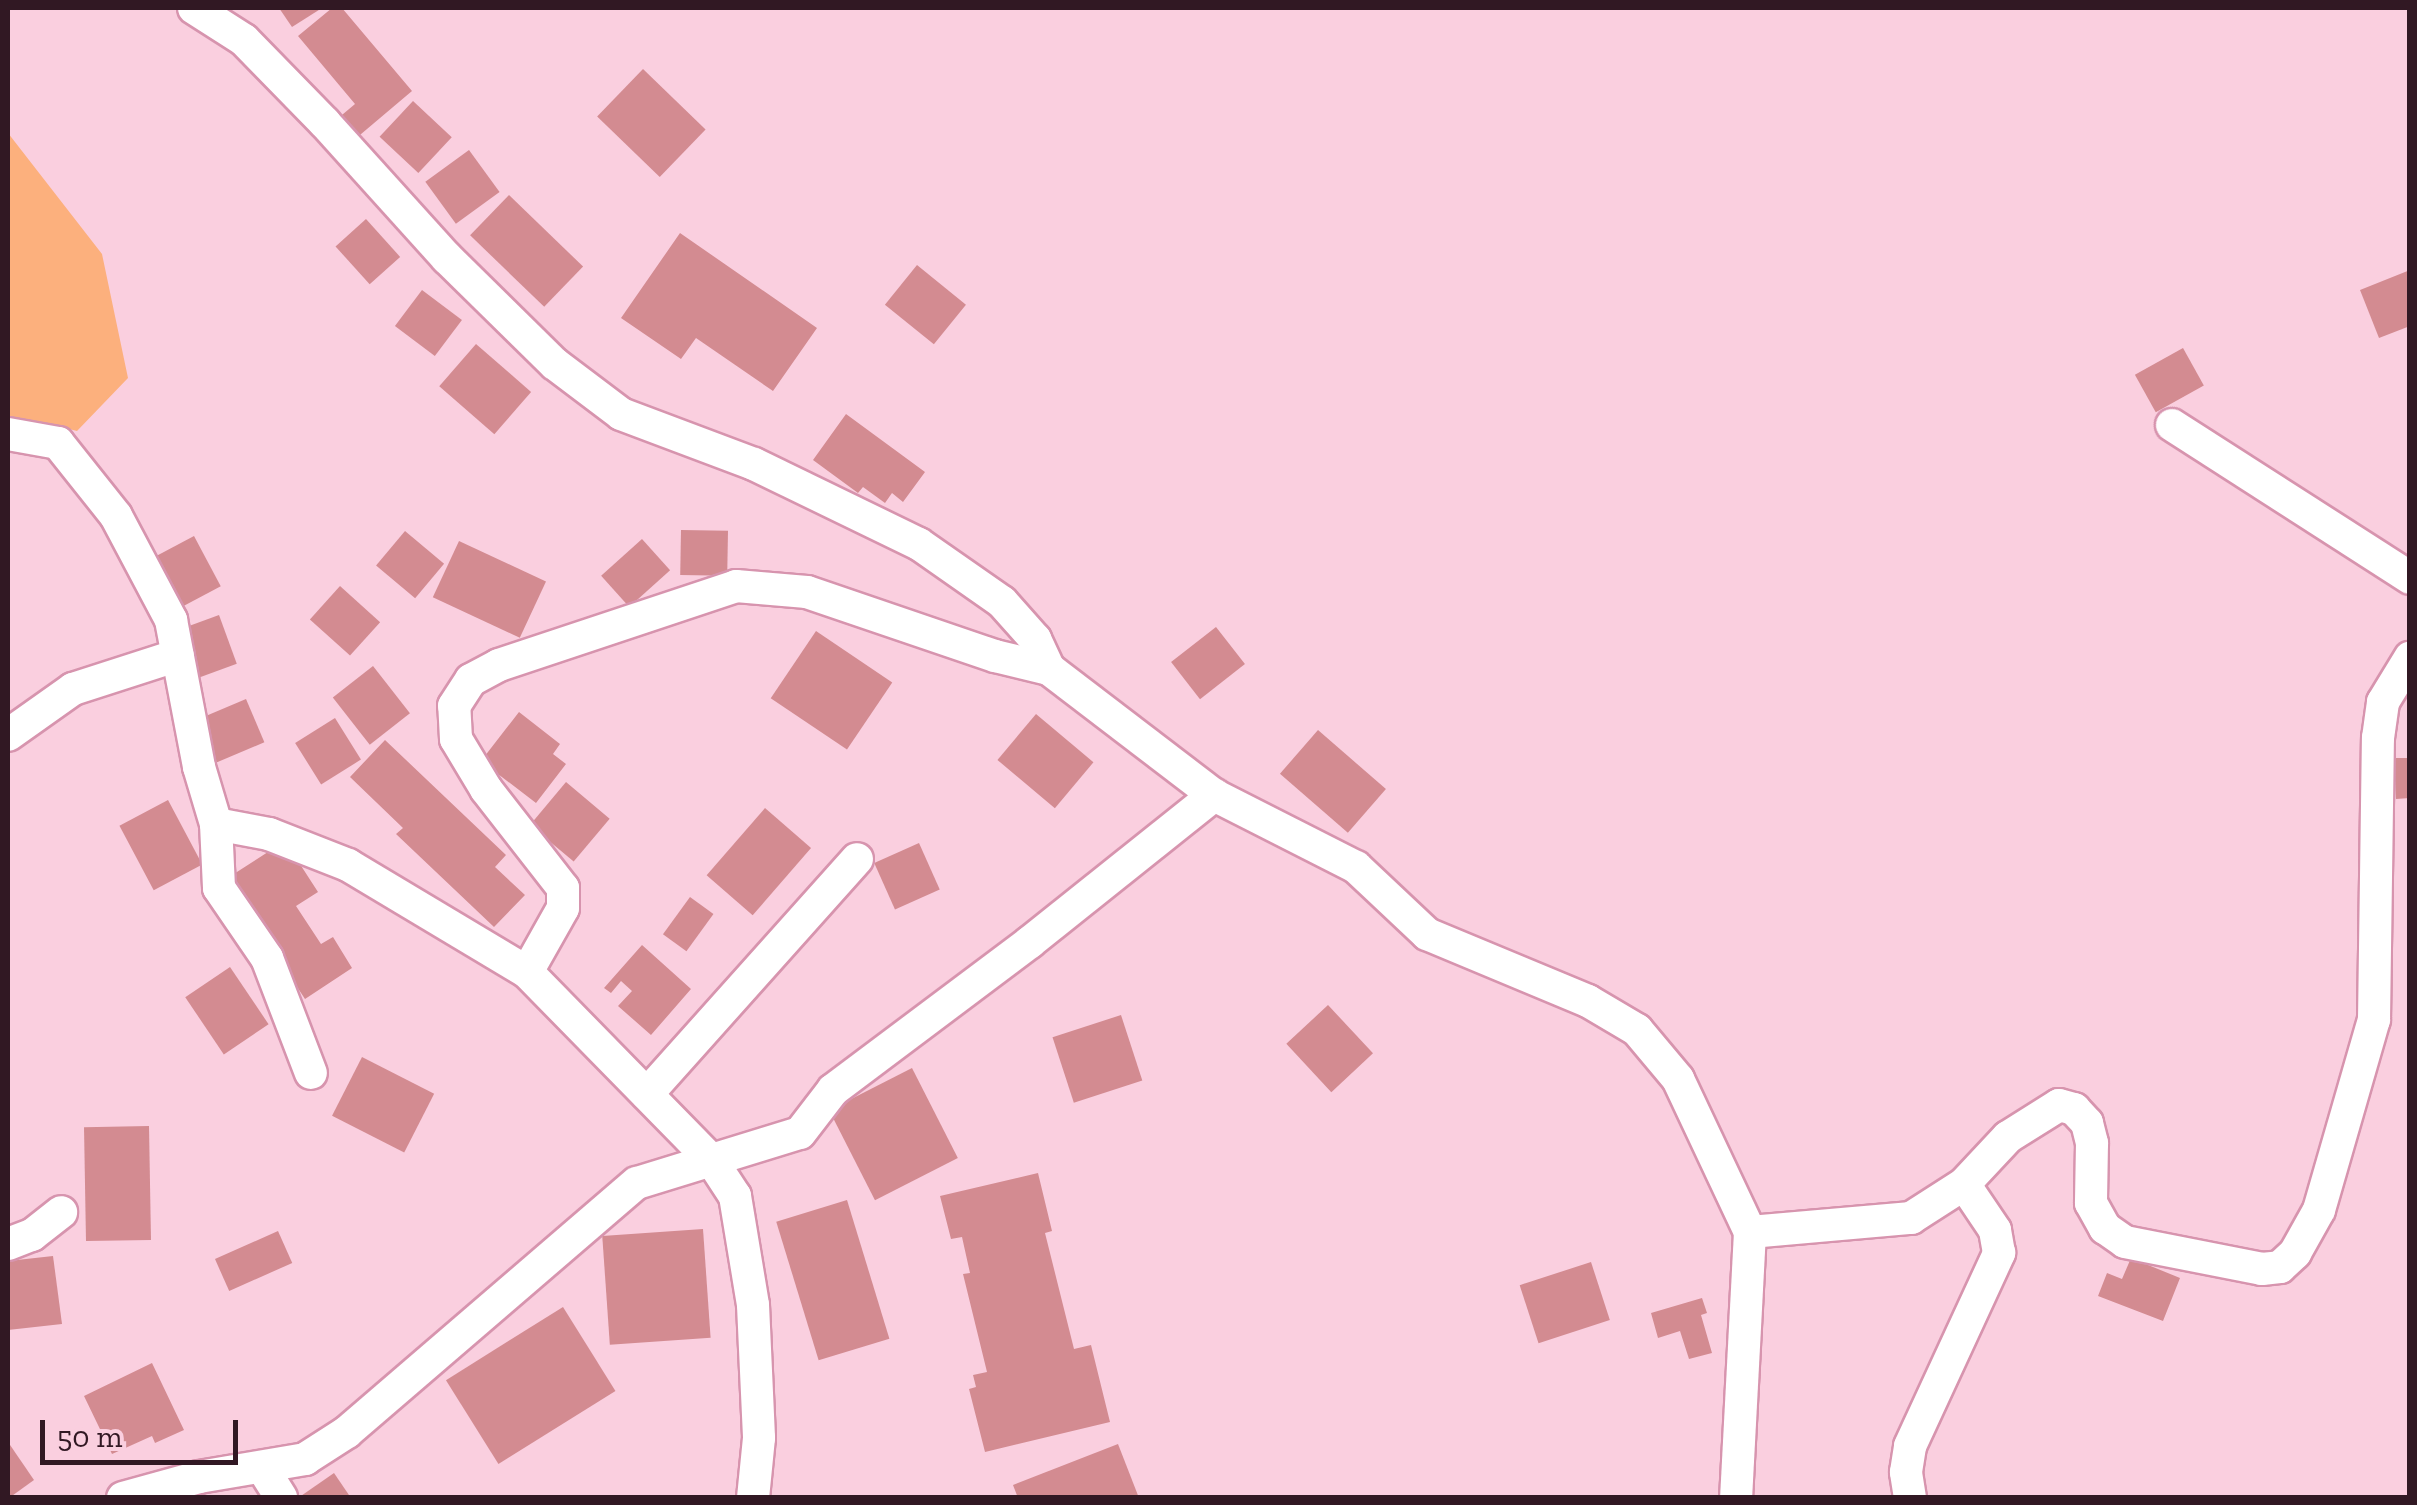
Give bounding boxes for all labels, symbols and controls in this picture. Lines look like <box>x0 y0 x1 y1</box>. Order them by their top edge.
scale bar <box>45 1400 242 1462</box>
text: 50 m <box>57 1419 122 1455</box>

